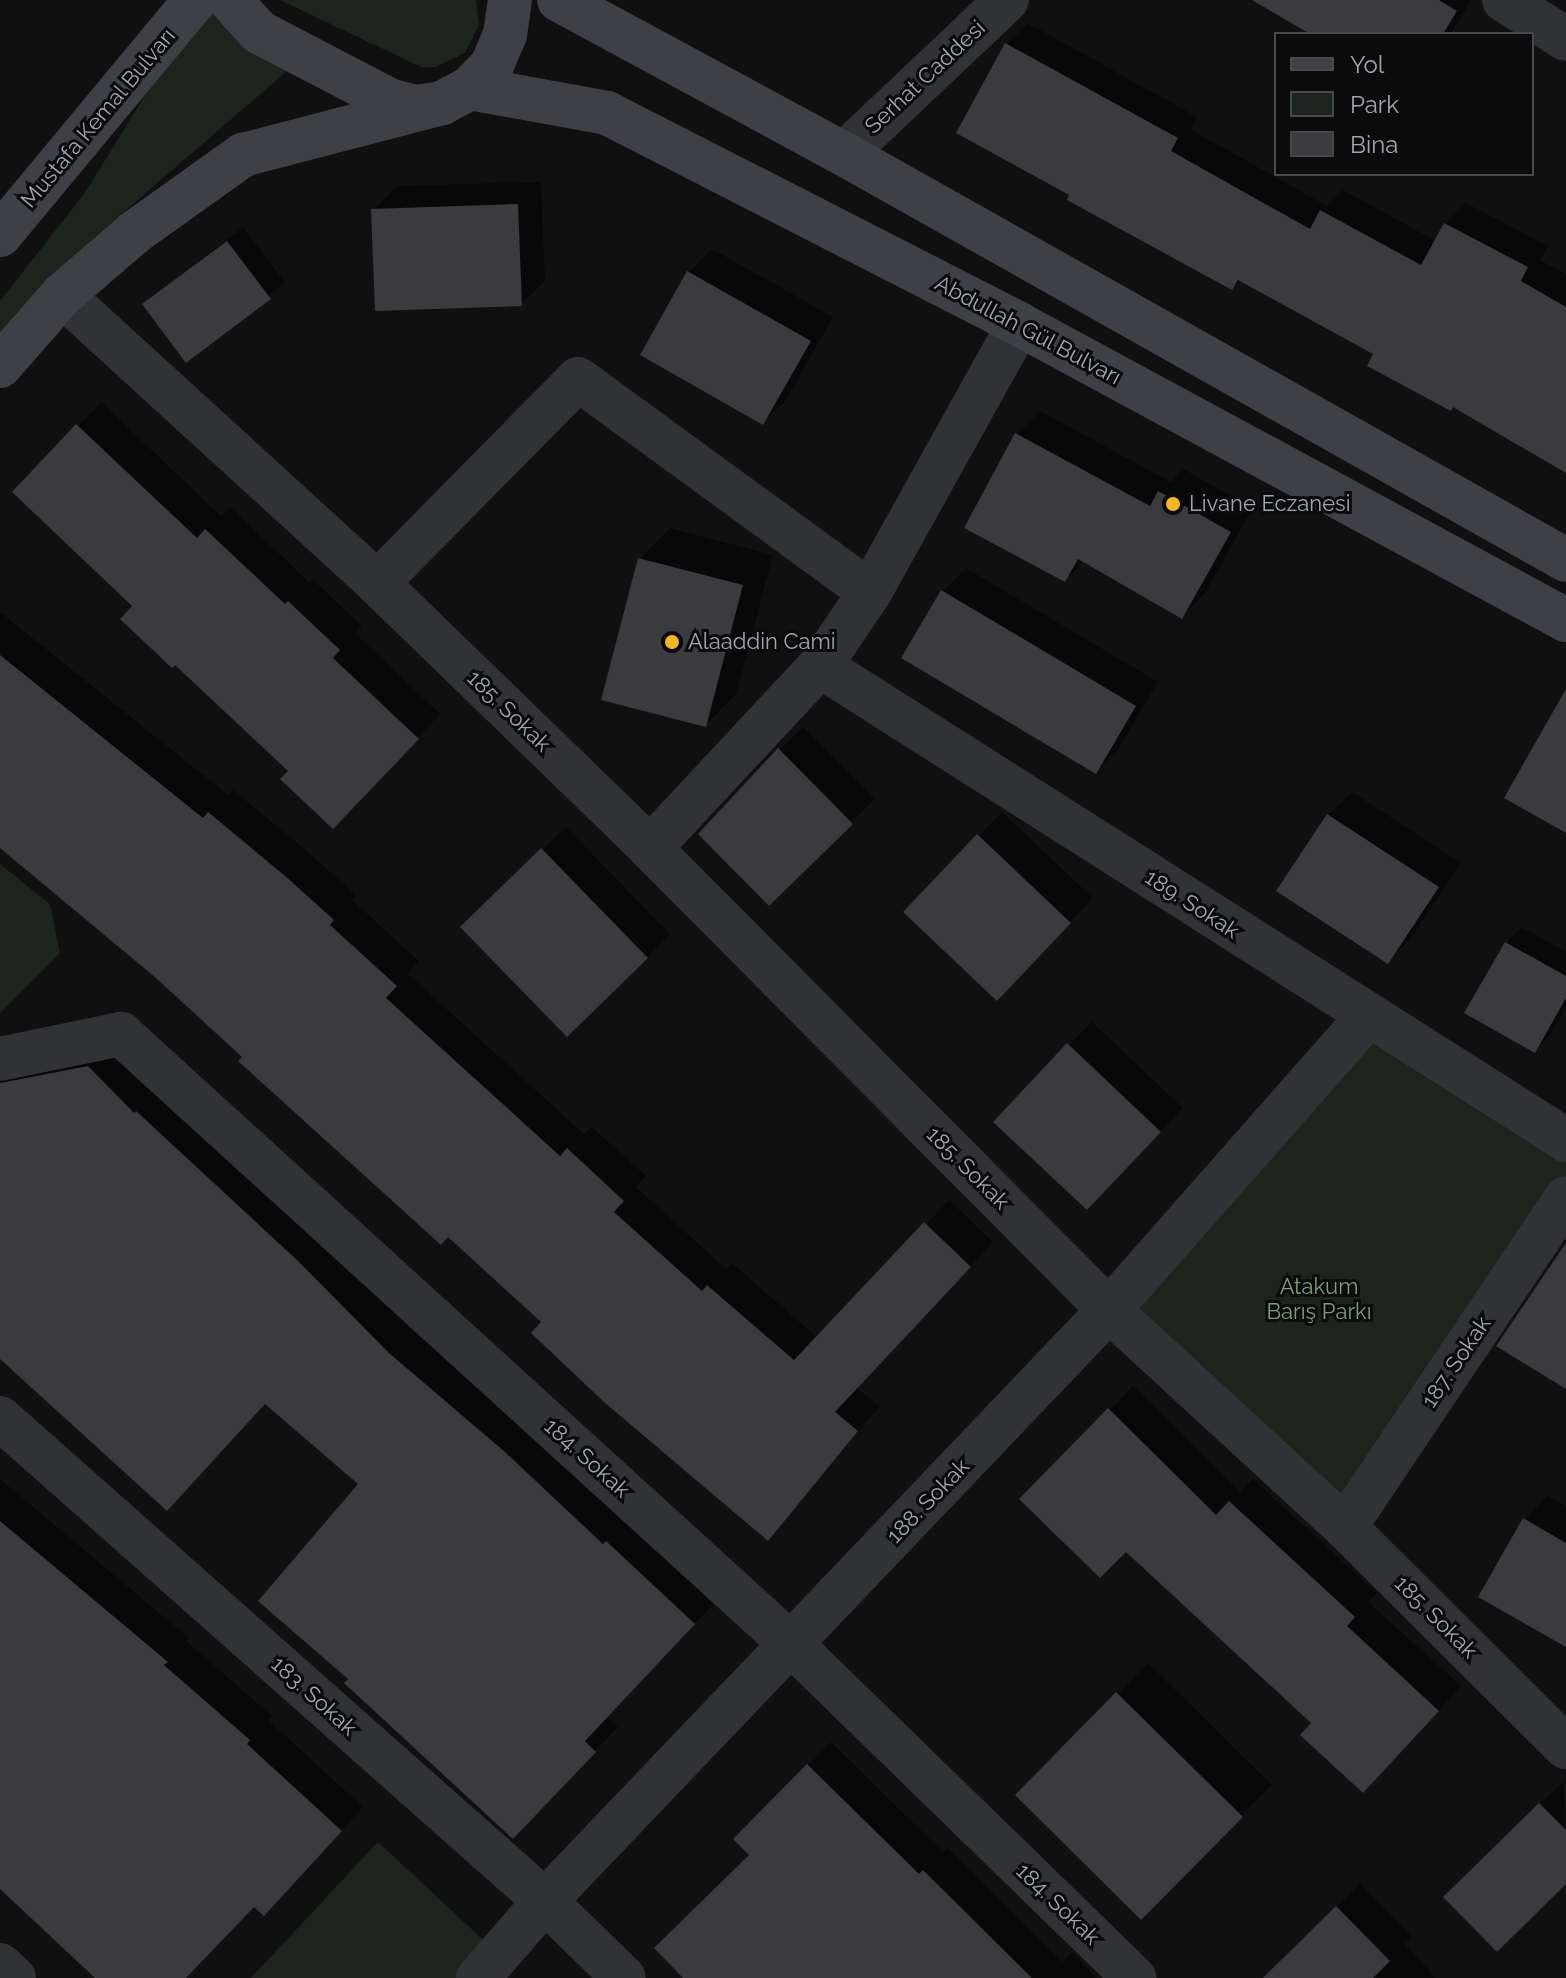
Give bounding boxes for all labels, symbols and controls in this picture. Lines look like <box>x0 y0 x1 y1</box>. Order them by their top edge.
street label: Serhat Caddesi <box>860 15 990 139</box>
street label: Mustafa Kemal Bulvarı <box>15 23 181 213</box>
legend <box>1274 32 1534 176</box>
text: Yol <box>1350 50 1384 79</box>
text: Park <box>1350 90 1399 119</box>
text: Bina <box>1350 130 1398 159</box>
street label: Abdullah Gül Bulvarı <box>930 270 1126 390</box>
place label: Livane Eczanesi <box>1189 491 1351 517</box>
marker: Livane Eczanesi <box>1164 495 1182 513</box>
place label: Alaaddin Cami <box>688 629 836 655</box>
marker: Alaaddin Cami <box>663 633 681 651</box>
street label: 185. Sokak <box>462 665 556 757</box>
street label: 189. Sokak <box>1140 864 1244 944</box>
street label: 185. Sokak <box>921 1121 1015 1215</box>
park label: Atakum Barış Parkı <box>1266 1273 1372 1324</box>
street label: 187. Sokak <box>1416 1311 1496 1413</box>
street label: 184. Sokak <box>539 1413 635 1503</box>
street label: 188. Sokak <box>881 1453 975 1549</box>
street label: 185. Sokak <box>1389 1570 1483 1664</box>
street label: 183. Sokak <box>266 1651 362 1741</box>
street label: 184. Sokak <box>1011 1858 1105 1950</box>

